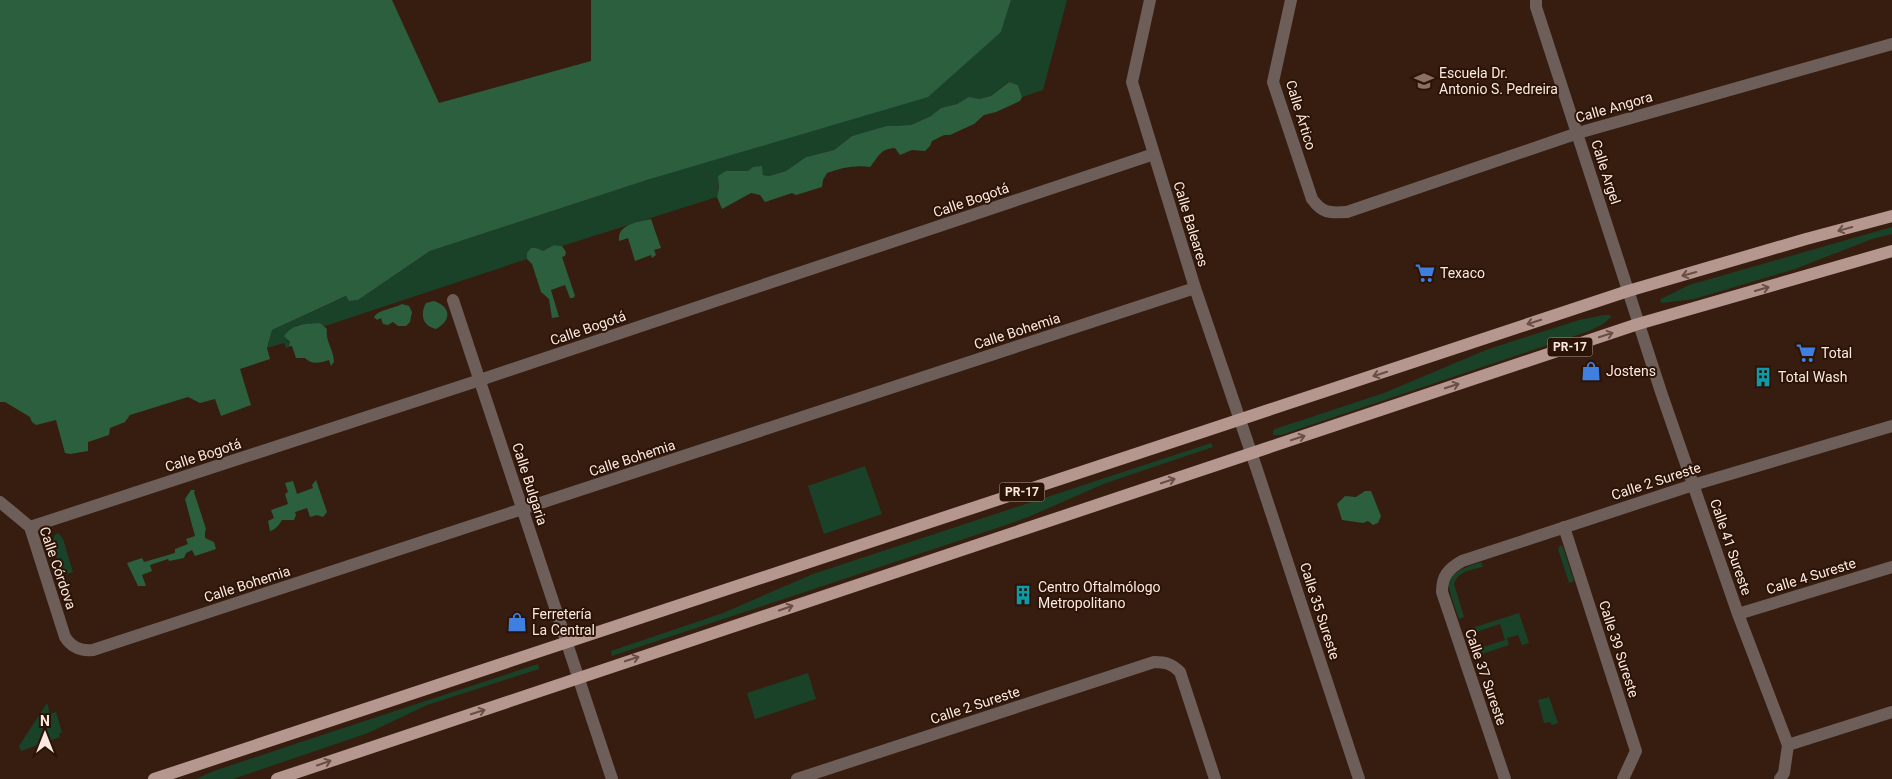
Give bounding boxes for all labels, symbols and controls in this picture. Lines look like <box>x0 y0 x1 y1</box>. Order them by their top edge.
place label: Escuela Dr. Antonio S. Pedreira <box>1439 65 1558 97</box>
school or university icon: Escuela Dr. Antonio S. Pedreira <box>1413 70 1435 92</box>
street label: Calle Ártico <box>1283 78 1320 152</box>
street label: Calle Angora <box>1574 88 1654 126</box>
street label: Calle Argel <box>1588 138 1624 206</box>
street label: Calle Baleares <box>1170 179 1212 269</box>
street label: Calle Bogotá <box>931 180 1011 220</box>
one-way arrow <box>1837 225 1853 234</box>
supermarket icon: Texaco <box>1414 262 1436 284</box>
place label: Texaco <box>1440 265 1485 281</box>
one-way arrow <box>1681 269 1697 279</box>
one-way arrow <box>1754 283 1770 293</box>
street label: Calle Bogotá <box>548 308 628 348</box>
street label: Calle Bohemia <box>972 310 1062 352</box>
one-way arrow <box>1526 318 1542 328</box>
one-way arrow <box>1598 330 1613 339</box>
road number: PR-17 <box>1548 338 1592 357</box>
supermarket icon: Total <box>1795 342 1817 364</box>
place label: Total <box>1821 345 1852 361</box>
shop icon: Jostens <box>1580 360 1602 382</box>
place label: Jostens <box>1606 363 1656 379</box>
building icon: Total Wash <box>1752 366 1774 388</box>
one-way arrow <box>1372 369 1388 379</box>
place label: Total Wash <box>1778 369 1847 385</box>
one-way arrow <box>1444 381 1460 391</box>
one-way arrow <box>1290 433 1305 442</box>
street label: Calle Bogotá <box>163 435 243 475</box>
street label: Calle Bohemia <box>587 437 677 479</box>
street label: Calle Bulgaria <box>509 441 551 527</box>
street label: Calle 2 Sureste <box>1609 459 1703 503</box>
one-way arrow <box>1159 476 1175 485</box>
road number: PR-17 <box>1000 482 1044 502</box>
street label: Calle 41 Sureste <box>1707 497 1755 597</box>
street label: Calle Córdova <box>36 525 80 611</box>
street label: Calle 4 Sureste <box>1764 555 1858 597</box>
street label: Calle 35 Sureste <box>1297 561 1343 661</box>
street label: Calle Bohemia <box>202 563 292 605</box>
place label: Centro Oftalmólogo Metropolitano <box>1038 579 1161 611</box>
building icon: Centro Oftalmólogo Metropolitano <box>1012 584 1034 606</box>
street label: Calle 39 Sureste <box>1596 599 1642 699</box>
one-way arrow <box>777 603 793 612</box>
place label: Ferretería La Central <box>532 606 595 638</box>
shop icon: Ferretería La Central <box>506 611 528 633</box>
street label: Calle 37 Sureste <box>1462 627 1510 727</box>
one-way arrow <box>623 654 639 664</box>
street label: Calle 2 Sureste <box>928 683 1022 727</box>
one-way arrow <box>469 706 485 716</box>
north arrow <box>20 709 70 759</box>
text: N <box>40 713 50 729</box>
one-way arrow <box>315 758 331 768</box>

